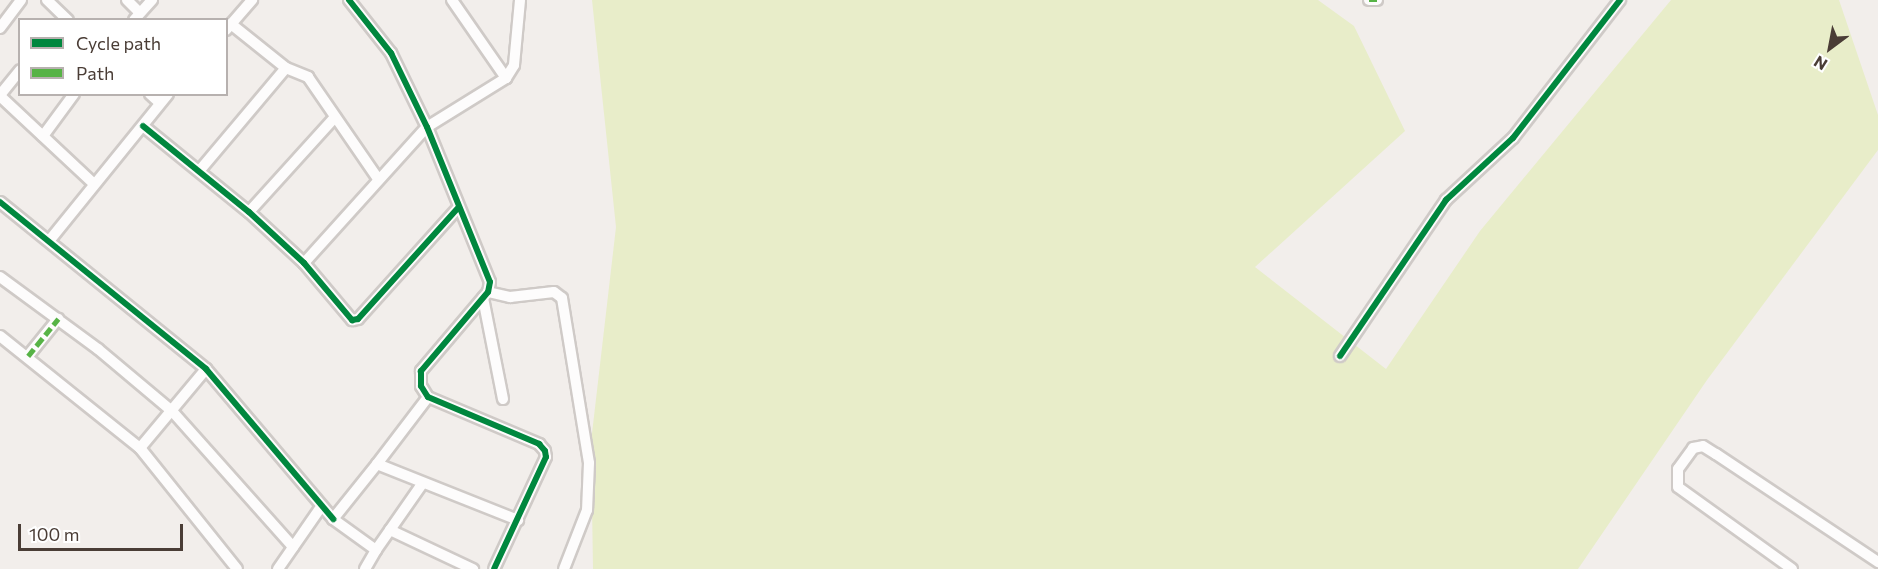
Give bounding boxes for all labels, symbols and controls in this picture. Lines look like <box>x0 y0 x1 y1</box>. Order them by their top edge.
legend <box>18 18 228 96</box>
north arrow <box>1800 18 1860 78</box>
text: Cycle path <box>76 32 161 54</box>
text: N <box>1810 52 1830 75</box>
text: Path <box>76 62 114 84</box>
scale bar <box>21 512 186 550</box>
text: 100 m <box>29 523 79 545</box>

